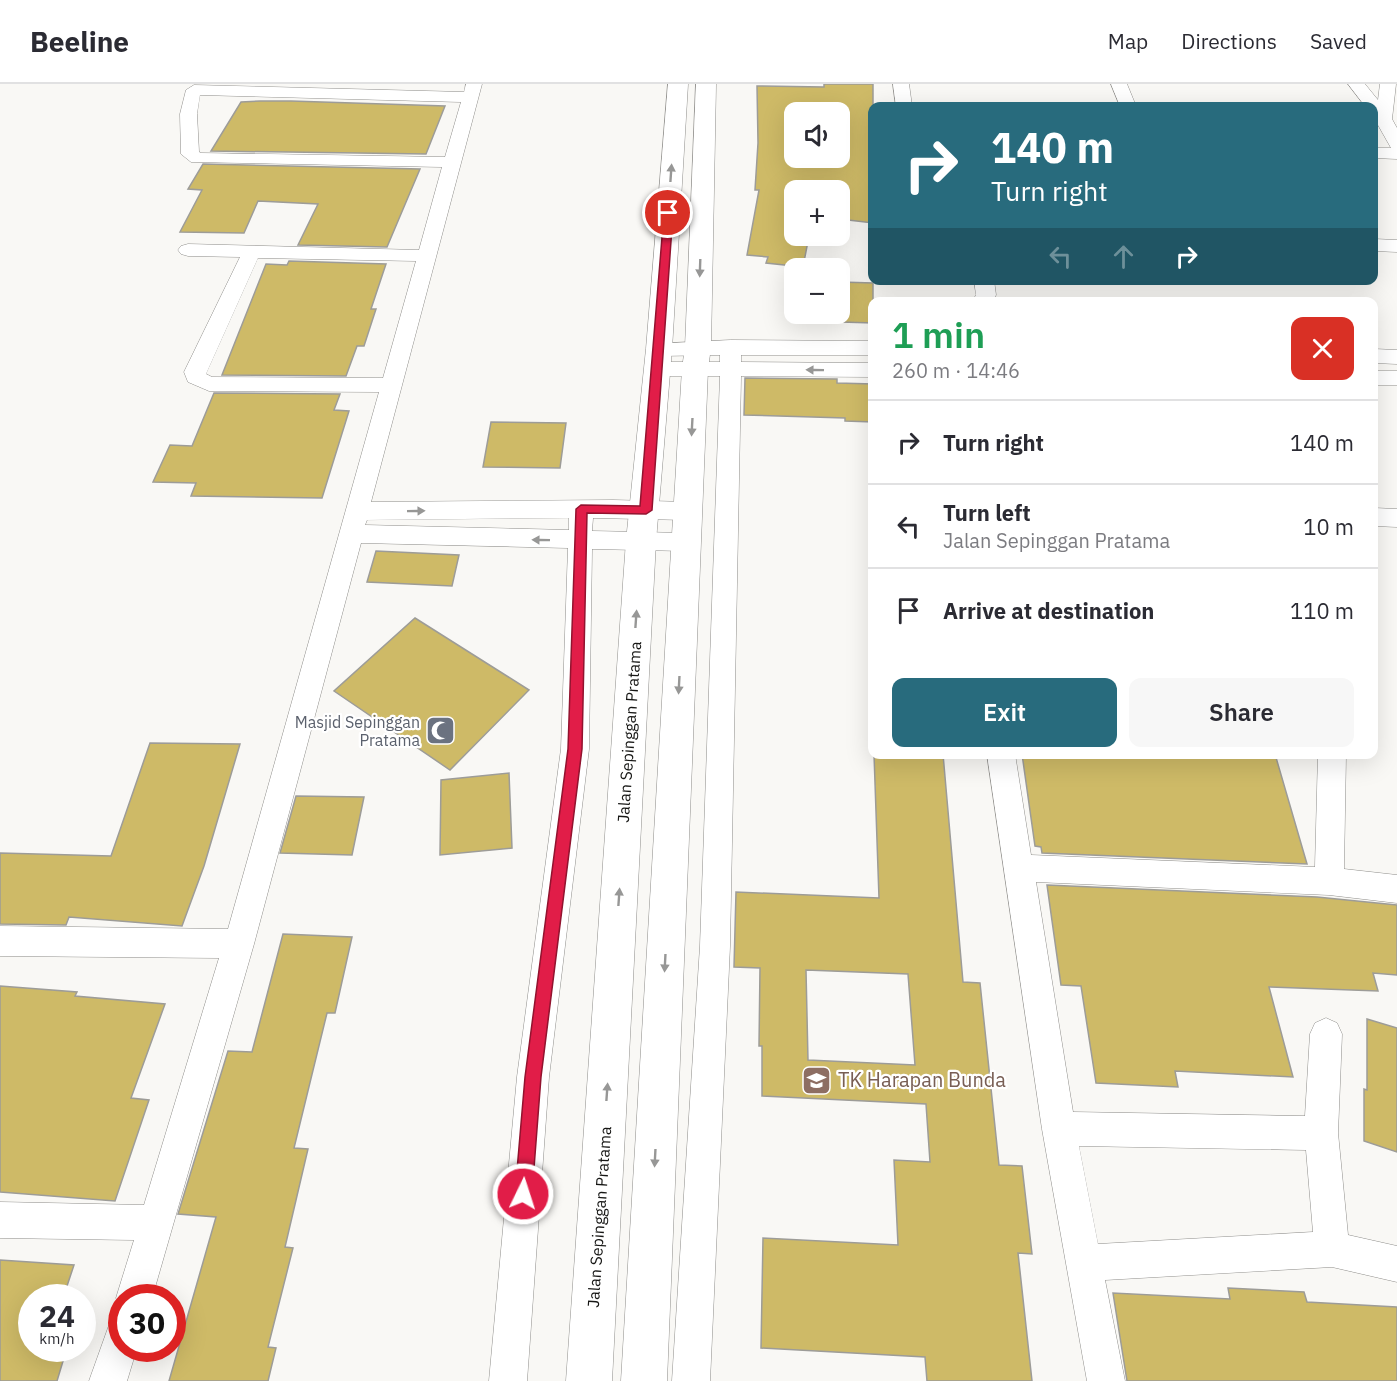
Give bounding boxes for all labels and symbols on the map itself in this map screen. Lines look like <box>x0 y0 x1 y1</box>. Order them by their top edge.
one-way arrow <box>666 164 676 183</box>
pin <box>642 187 693 238</box>
one-way arrow <box>696 259 705 278</box>
one-way arrow <box>805 365 824 375</box>
one-way arrow <box>687 418 696 437</box>
one-way arrow <box>407 506 426 515</box>
one-way arrow <box>531 535 550 545</box>
one-way arrow <box>632 609 641 628</box>
street label: Jalan Sepinggan Pratama <box>613 640 645 823</box>
one-way arrow <box>674 675 683 694</box>
place label: Masjid Sepinggan Pratama <box>295 712 420 750</box>
mosque icon: Masjid Sepinggan Pratama <box>425 715 457 747</box>
one-way arrow <box>614 888 623 907</box>
one-way arrow <box>660 954 669 973</box>
school or university icon: TK Harapan Bunda <box>801 1064 833 1096</box>
place label: TK Harapan Bunda <box>838 1066 1006 1093</box>
one-way arrow <box>602 1083 611 1102</box>
street label: Jalan Sepinggan Pratama <box>583 1125 615 1308</box>
one-way arrow <box>651 1149 660 1168</box>
position arrow <box>491 1162 555 1226</box>
speed limit sign: 30 <box>108 1284 186 1362</box>

